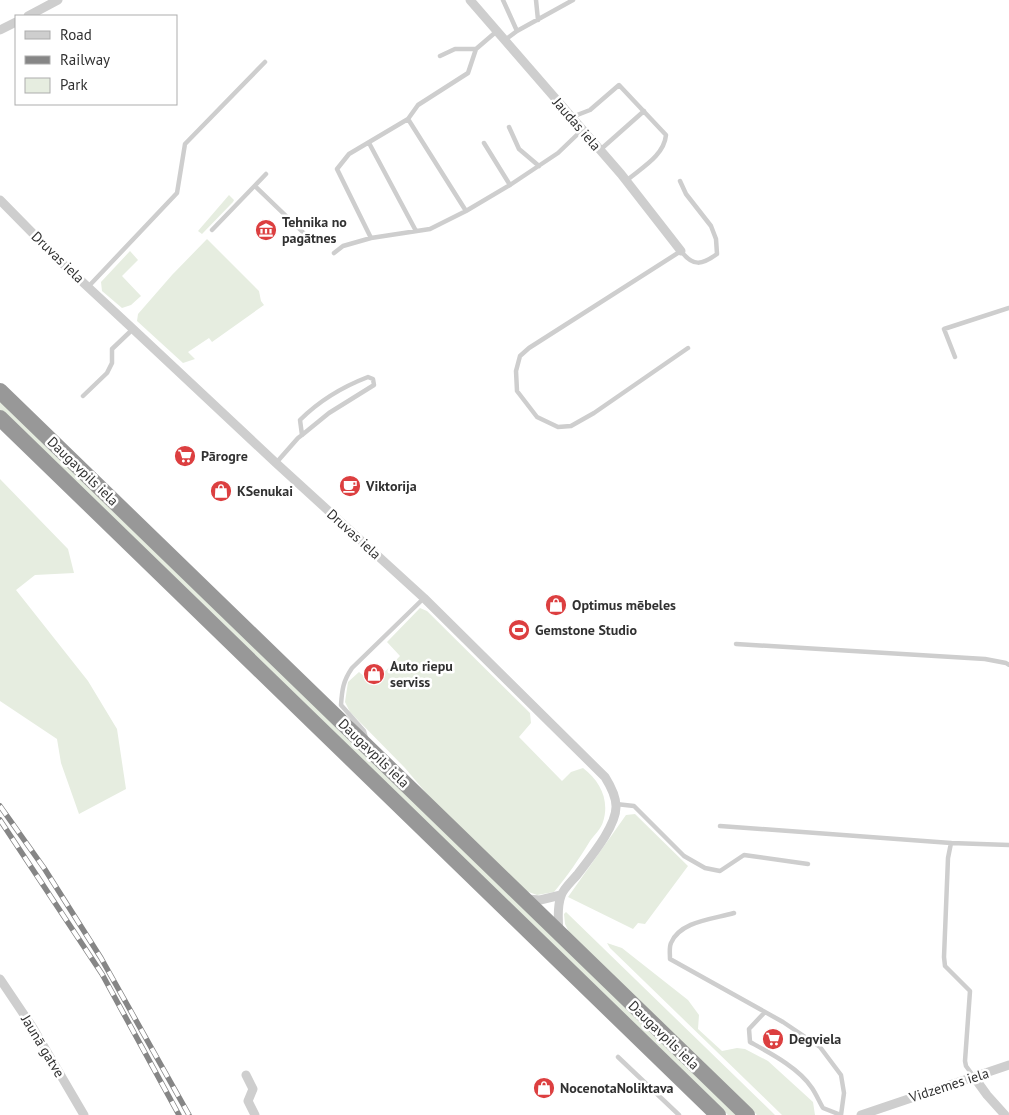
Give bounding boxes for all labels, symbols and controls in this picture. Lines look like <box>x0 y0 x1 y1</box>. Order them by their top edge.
legend <box>15 15 178 105</box>
text: Road <box>60 25 92 44</box>
text: Railway <box>60 50 110 69</box>
text: Park <box>60 75 88 94</box>
street label: Jaudas iela <box>548 93 605 154</box>
place label: Tehnika no pagātnes <box>282 213 347 247</box>
museum icon: Tehnika no pagātnes <box>254 218 278 242</box>
street label: Druvas iela <box>28 227 88 287</box>
street label: Daugavpils iela <box>44 433 122 509</box>
supermarket icon: Pārogre <box>173 444 197 468</box>
place label: Pārogre <box>201 447 248 465</box>
cafe icon: Viktorija <box>338 474 362 498</box>
place label: Viktorija <box>365 477 417 495</box>
shop icon: KSenukai <box>209 479 233 503</box>
place label: KSenukai <box>237 482 293 500</box>
street label: Druvas iela <box>323 505 385 563</box>
shop icon: Optimus mēbeles <box>544 593 568 617</box>
place label: Optimus mēbeles <box>572 596 676 614</box>
sports icon: Gemstone Studio <box>507 618 531 642</box>
place label: Gemstone Studio <box>535 621 638 639</box>
place label: Auto riepu serviss <box>390 657 453 691</box>
shop icon: Auto riepu serviss <box>362 662 386 686</box>
street label: Daugavpils iela <box>335 715 413 791</box>
street label: Daugavpils iela <box>625 997 703 1073</box>
street label: Jaunā gatve <box>17 1011 69 1081</box>
supermarket icon: Degviela <box>761 1027 785 1051</box>
place label: Degviela <box>789 1030 841 1048</box>
street label: Vidzemes iela <box>906 1064 991 1107</box>
shop icon: NocenotaNoliktava <box>532 1076 556 1100</box>
place label: NocenotaNoliktava <box>560 1079 674 1097</box>

